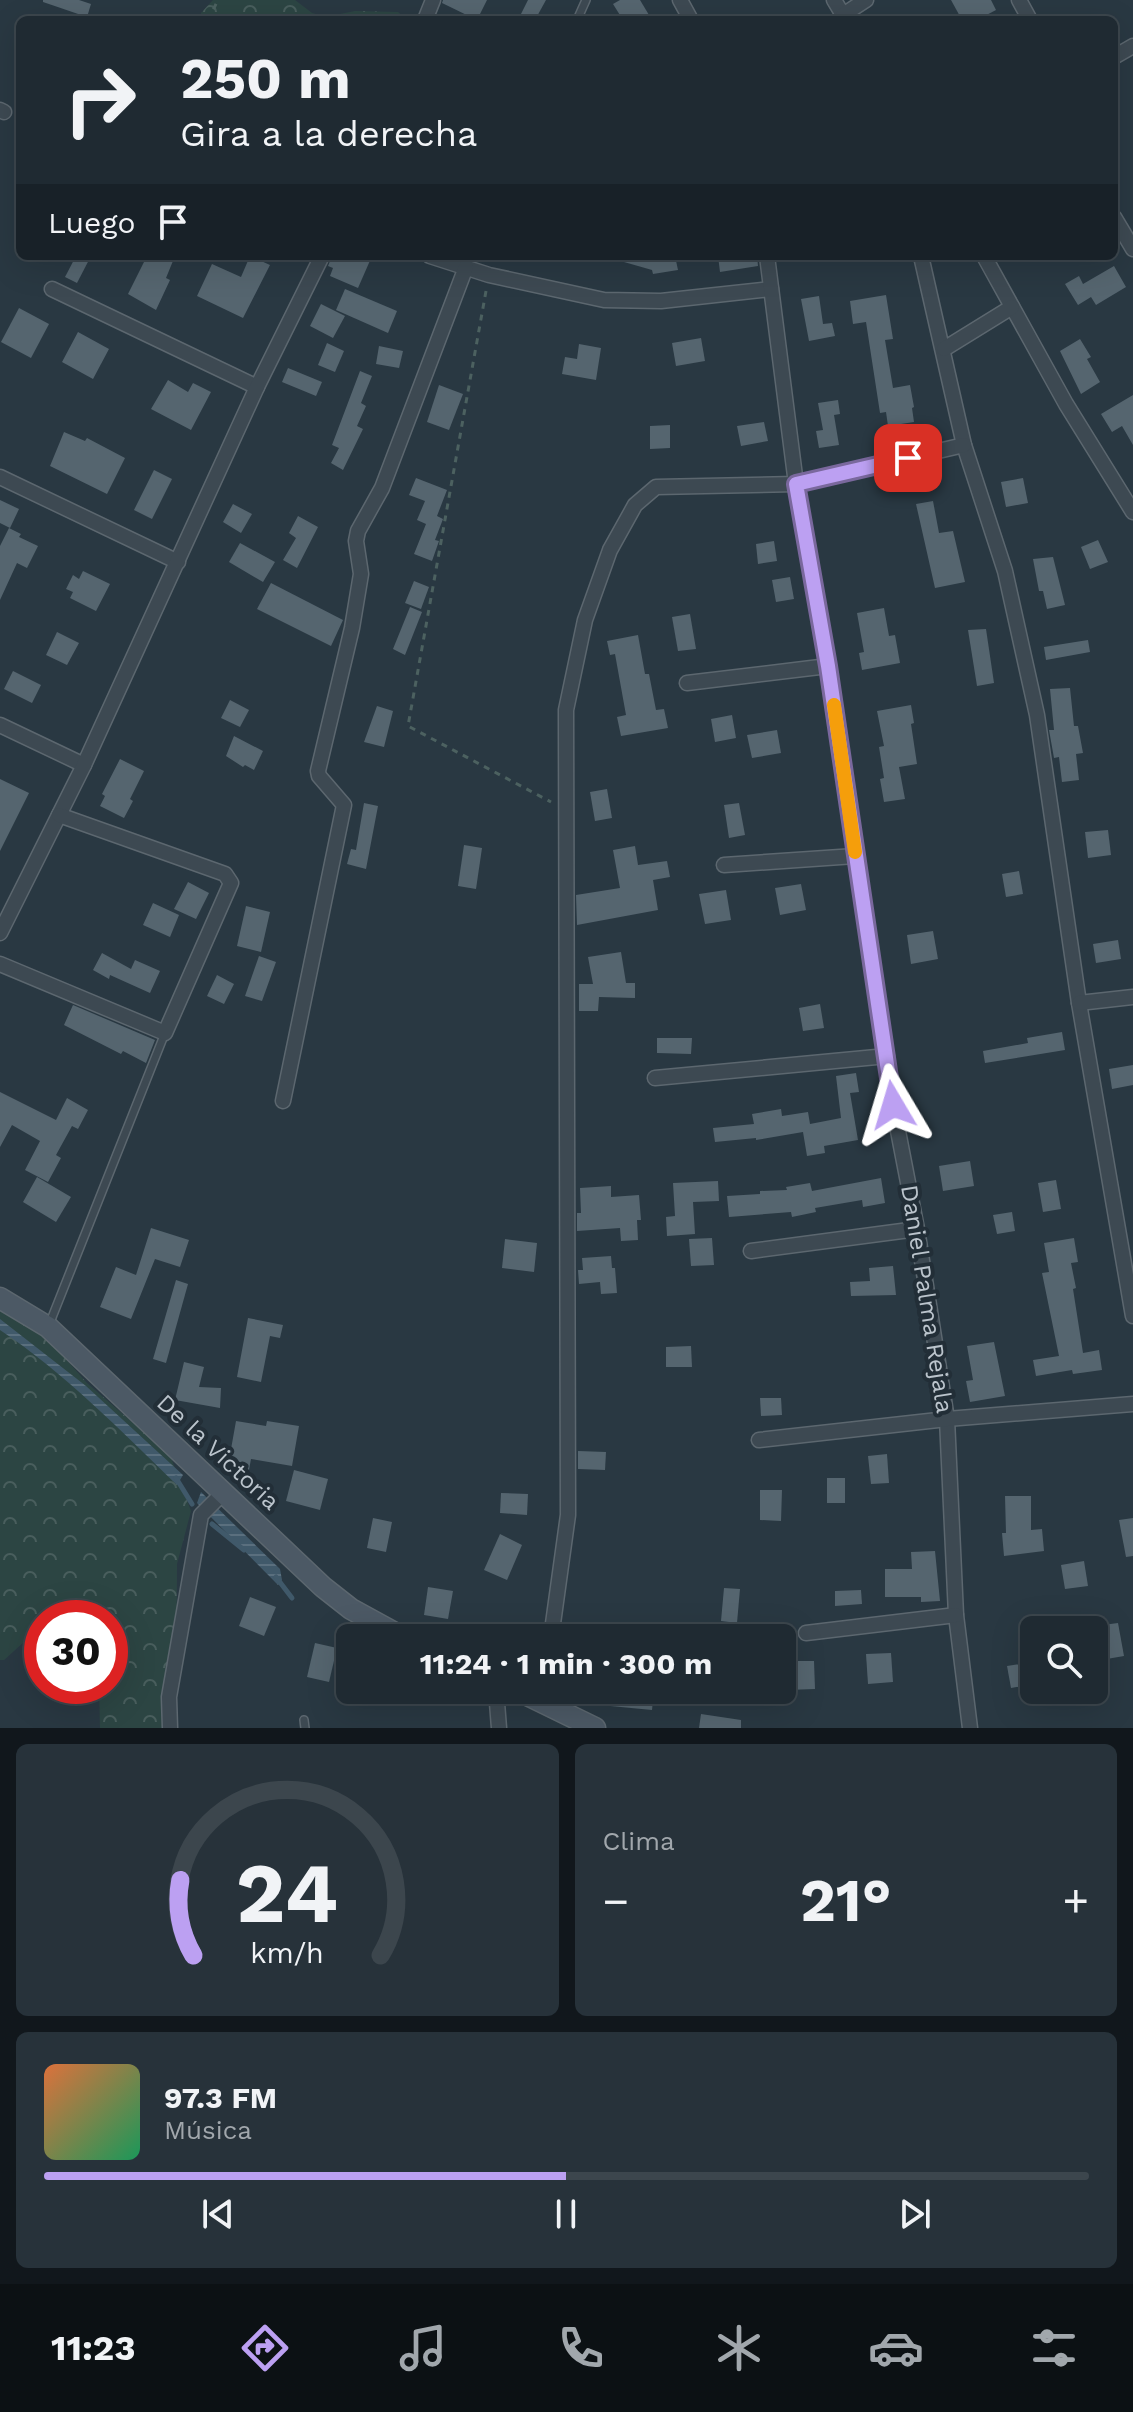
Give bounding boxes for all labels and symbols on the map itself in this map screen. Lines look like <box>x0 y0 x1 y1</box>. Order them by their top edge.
pin <box>874 424 942 492</box>
position arrow <box>851 1063 935 1147</box>
street label: Daniel Palma Rejala <box>895 1183 959 1415</box>
street label: De la Victoria <box>151 1388 285 1516</box>
speed limit sign: 30 <box>24 1600 128 1704</box>

